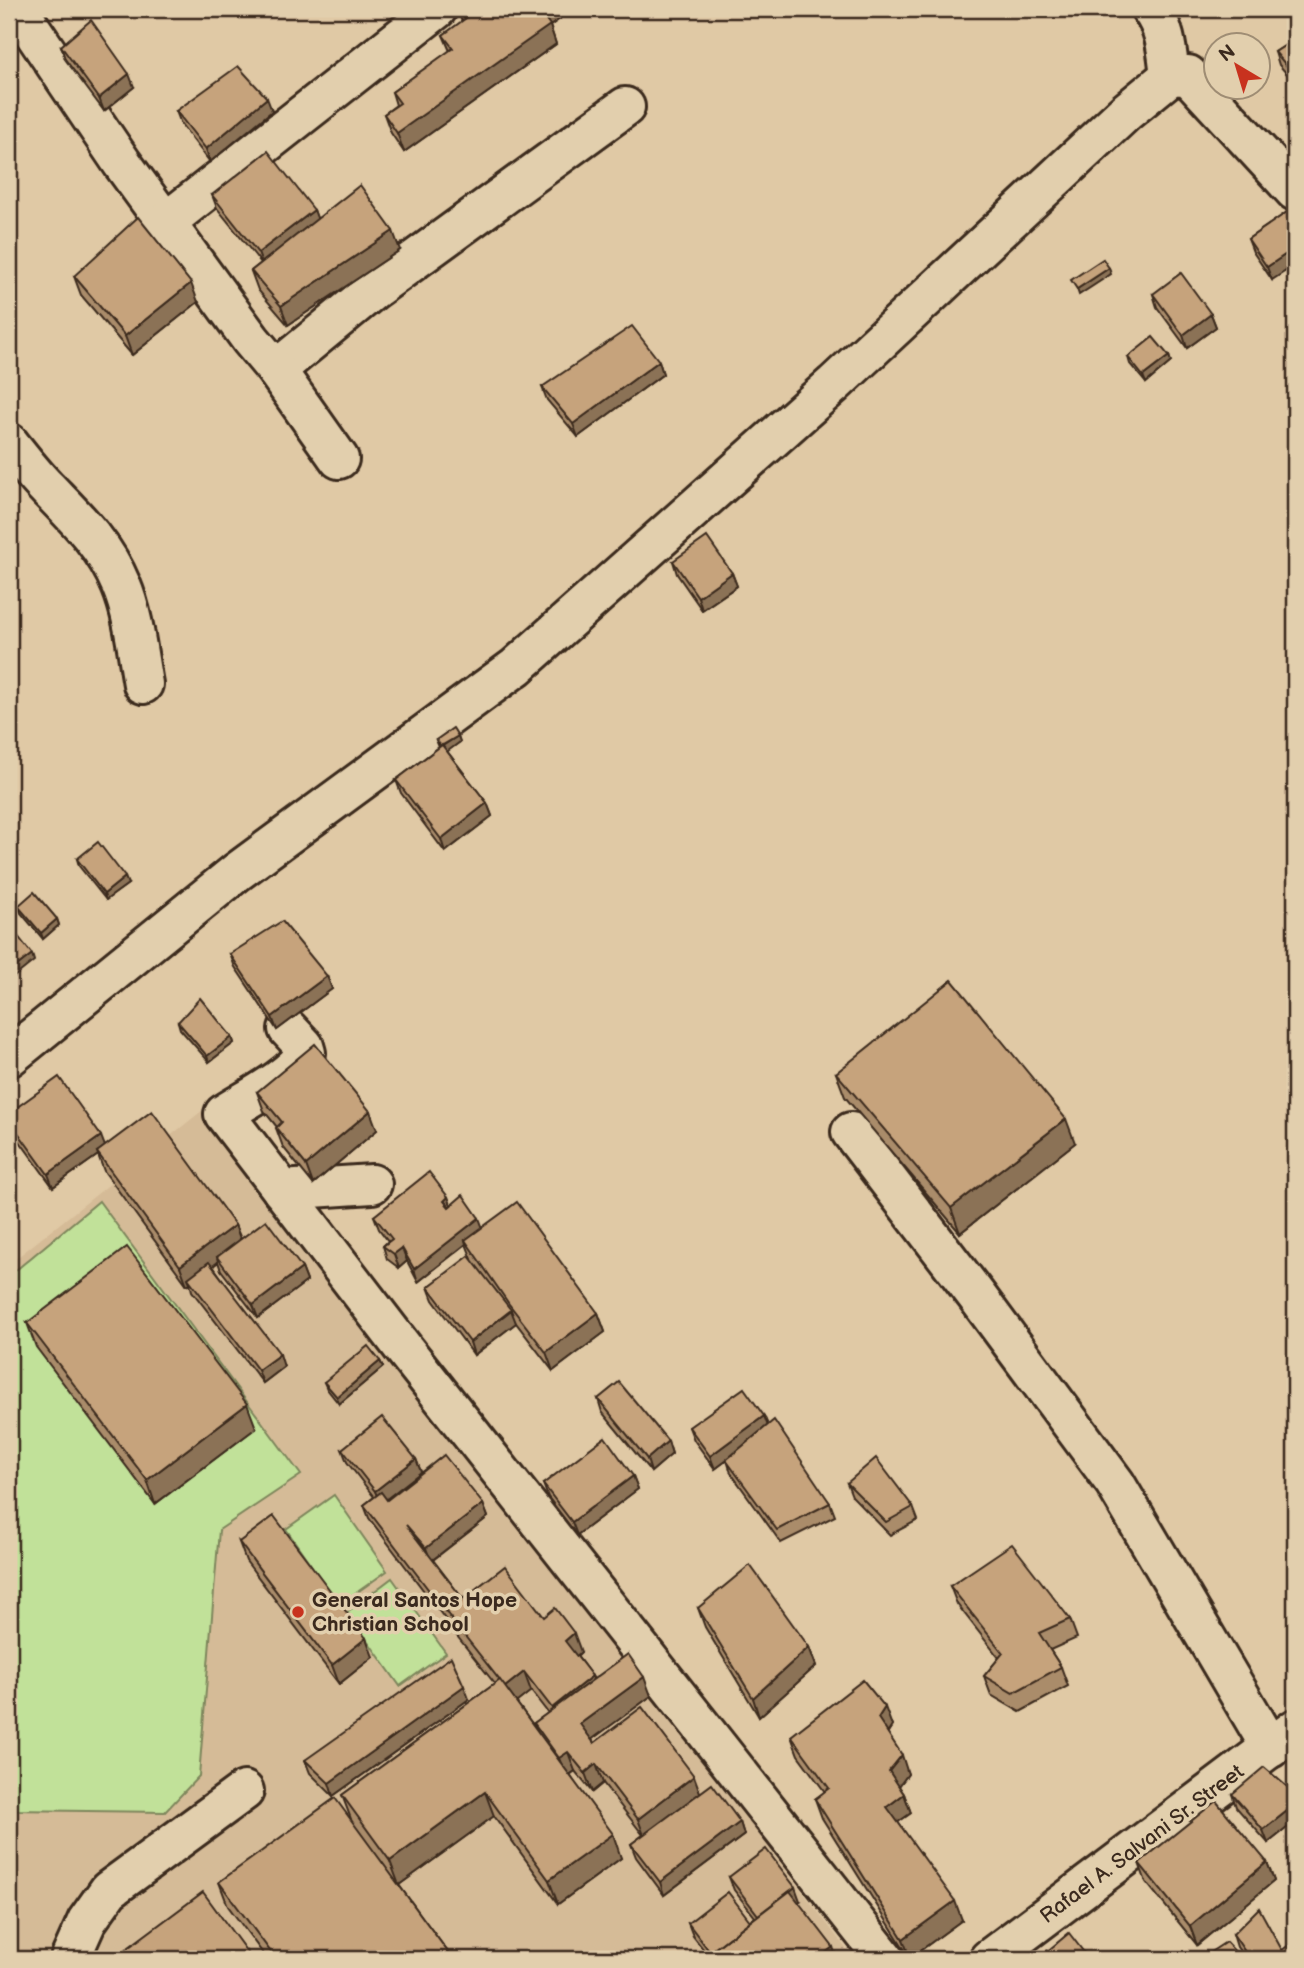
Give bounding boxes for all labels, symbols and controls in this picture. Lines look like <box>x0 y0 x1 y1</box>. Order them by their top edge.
north arrow <box>1202 32 1272 102</box>
text: N <box>1215 40 1240 67</box>
place label: General Santos Hope Christian School <box>312 1588 517 1637</box>
marker: General Santos Hope Christian School <box>290 1604 306 1620</box>
street label: Rafael A. Salvani Sr. Street <box>1035 1759 1249 1929</box>

